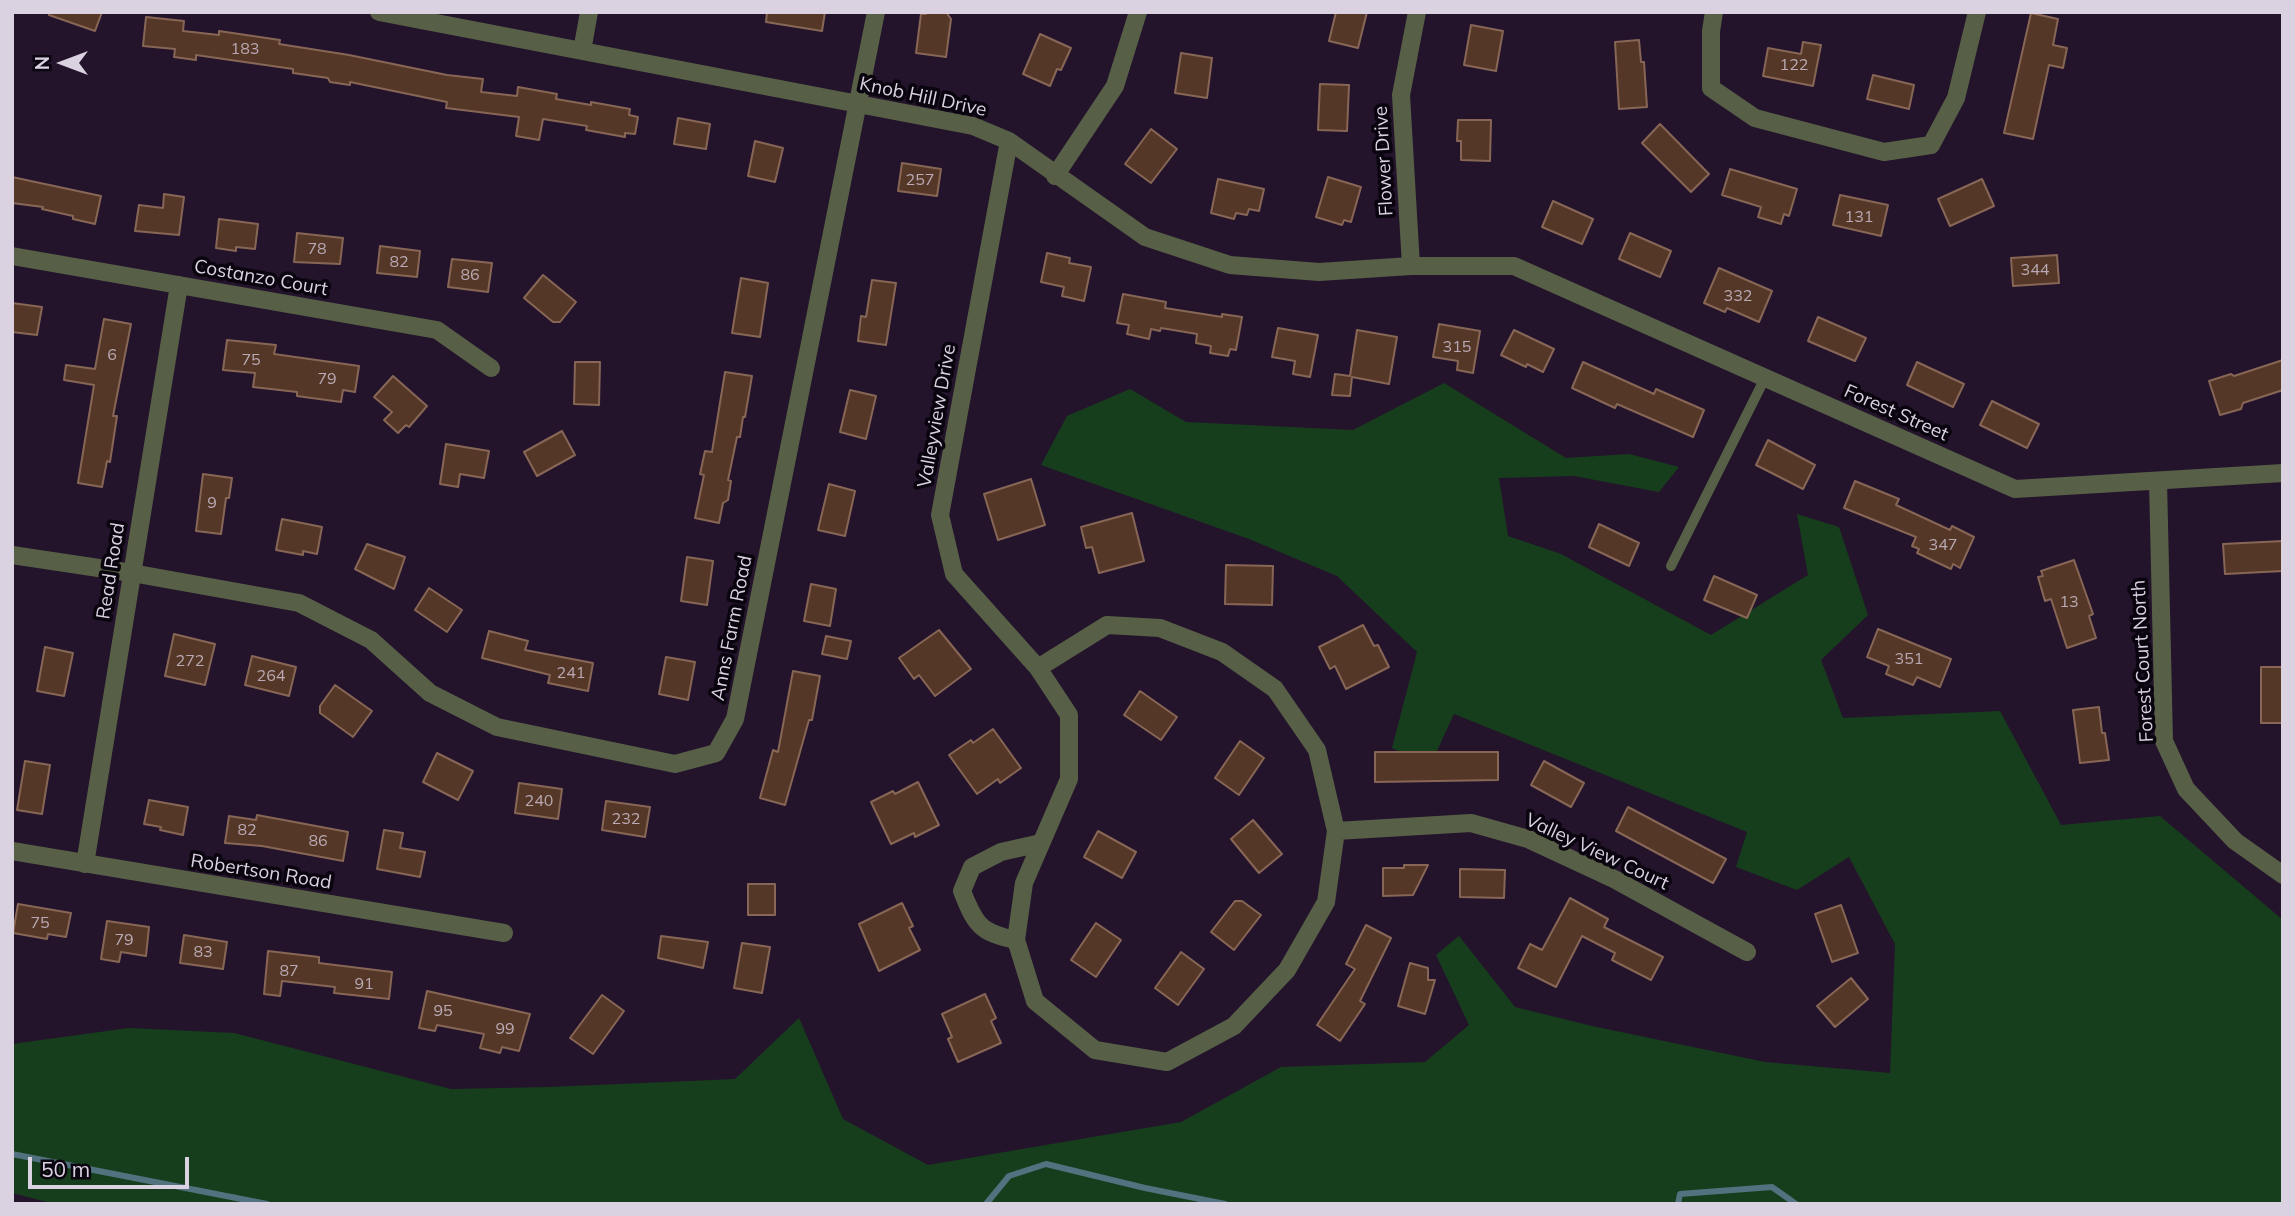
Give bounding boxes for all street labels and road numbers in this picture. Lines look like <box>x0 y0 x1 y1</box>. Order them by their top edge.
street label: Knob Hill Drive <box>857 72 989 122</box>
street label: Flower Drive <box>1370 105 1398 217</box>
street label: Costanzo Court <box>192 255 330 301</box>
street label: Valleyview Drive <box>913 342 961 490</box>
street label: Forest Street <box>1840 380 1952 446</box>
street label: Read Road <box>92 521 130 621</box>
street label: Anns Farm Road <box>707 553 757 703</box>
street label: Forest Court North <box>2127 579 2159 743</box>
street label: Valley View Court <box>1522 809 1672 895</box>
street label: Robertson Road <box>189 850 333 894</box>

